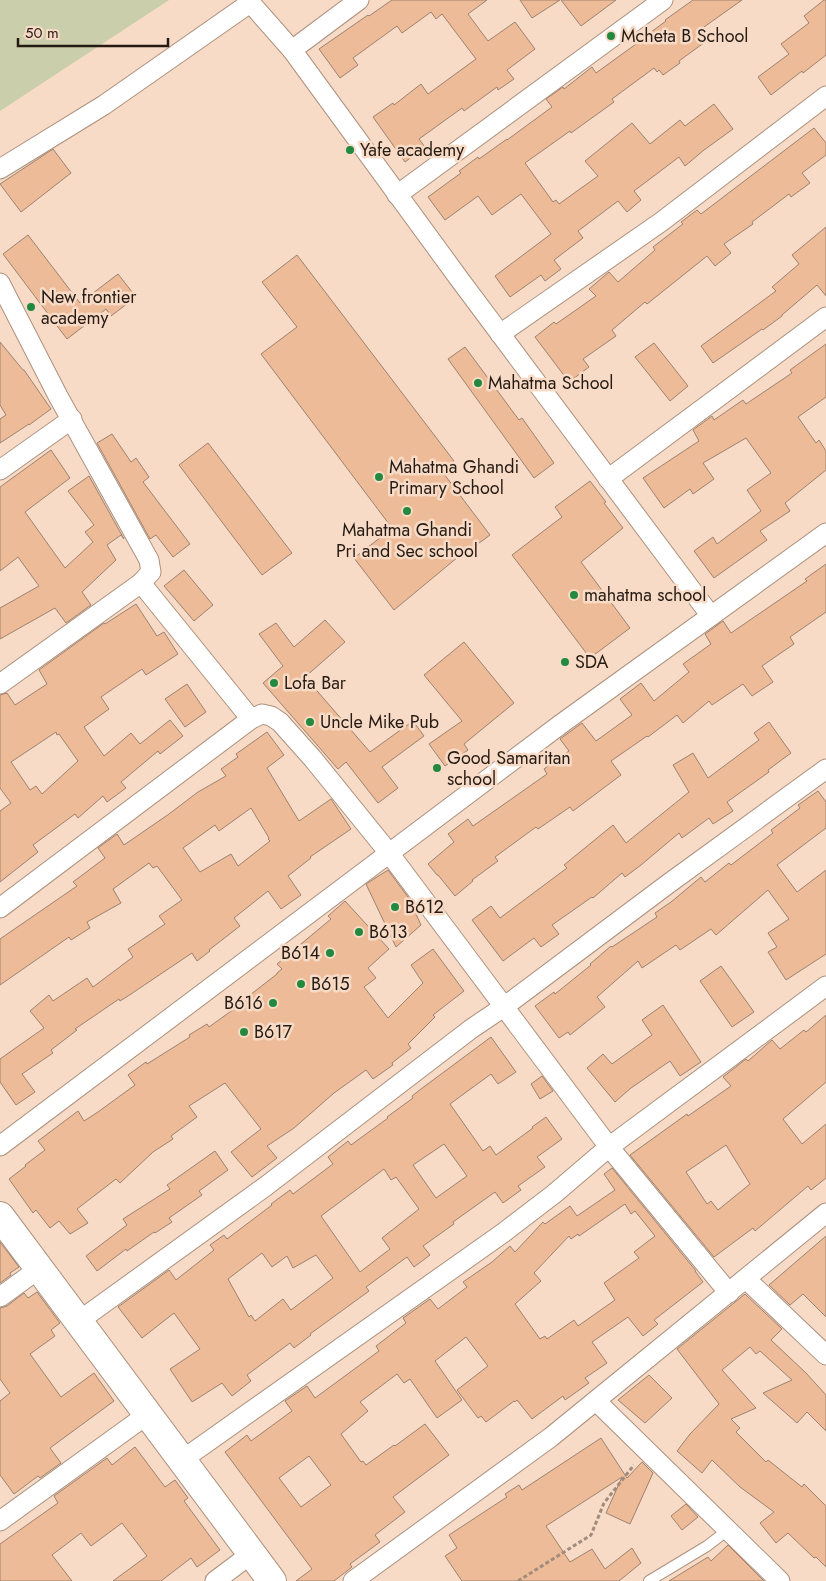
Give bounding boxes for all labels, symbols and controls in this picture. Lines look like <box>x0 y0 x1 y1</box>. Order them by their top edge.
scale bar <box>18 15 168 47</box>
text: 50 m <box>25 22 59 44</box>
place label: Mcheta B School <box>621 23 748 49</box>
marker: Mcheta B School <box>605 30 617 42</box>
place label: Yafe academy <box>360 137 464 163</box>
marker: Yafe academy <box>344 144 356 156</box>
place label: New frontier academy <box>41 284 137 331</box>
marker: New frontier academy <box>25 301 37 313</box>
place label: Mahatma School <box>488 370 613 396</box>
marker: Mahatma School <box>472 377 484 389</box>
place label: Mahatma Ghandi Primary School <box>389 454 519 501</box>
marker: Mahatma Ghandi Primary School <box>373 471 385 483</box>
marker: Mahatma Ghandi Pri and Sec school <box>401 505 413 517</box>
place label: Mahatma Ghandi Pri and Sec school <box>336 517 478 564</box>
place label: mahatma school <box>584 582 706 608</box>
marker: mahatma school <box>568 589 580 601</box>
place label: SDA <box>575 649 609 675</box>
marker: SDA <box>559 656 571 668</box>
place label: Lofa Bar <box>284 670 347 696</box>
marker: Lofa Bar <box>268 677 280 689</box>
place label: Uncle Mike Pub <box>320 709 439 735</box>
marker: Uncle Mike Pub <box>304 716 316 728</box>
place label: Good Samaritan school <box>447 745 571 792</box>
marker: Good Samaritan school <box>431 762 443 774</box>
place label: B612 <box>405 894 444 920</box>
marker: B612 <box>389 901 401 913</box>
place label: B613 <box>369 919 408 945</box>
marker: B613 <box>353 926 365 938</box>
place label: B614 <box>281 940 320 966</box>
marker: B614 <box>324 947 336 959</box>
place label: B615 <box>311 971 350 997</box>
marker: B615 <box>295 978 307 990</box>
place label: B616 <box>224 990 263 1016</box>
marker: B616 <box>267 997 279 1009</box>
place label: B617 <box>254 1019 293 1045</box>
marker: B617 <box>238 1026 250 1038</box>

